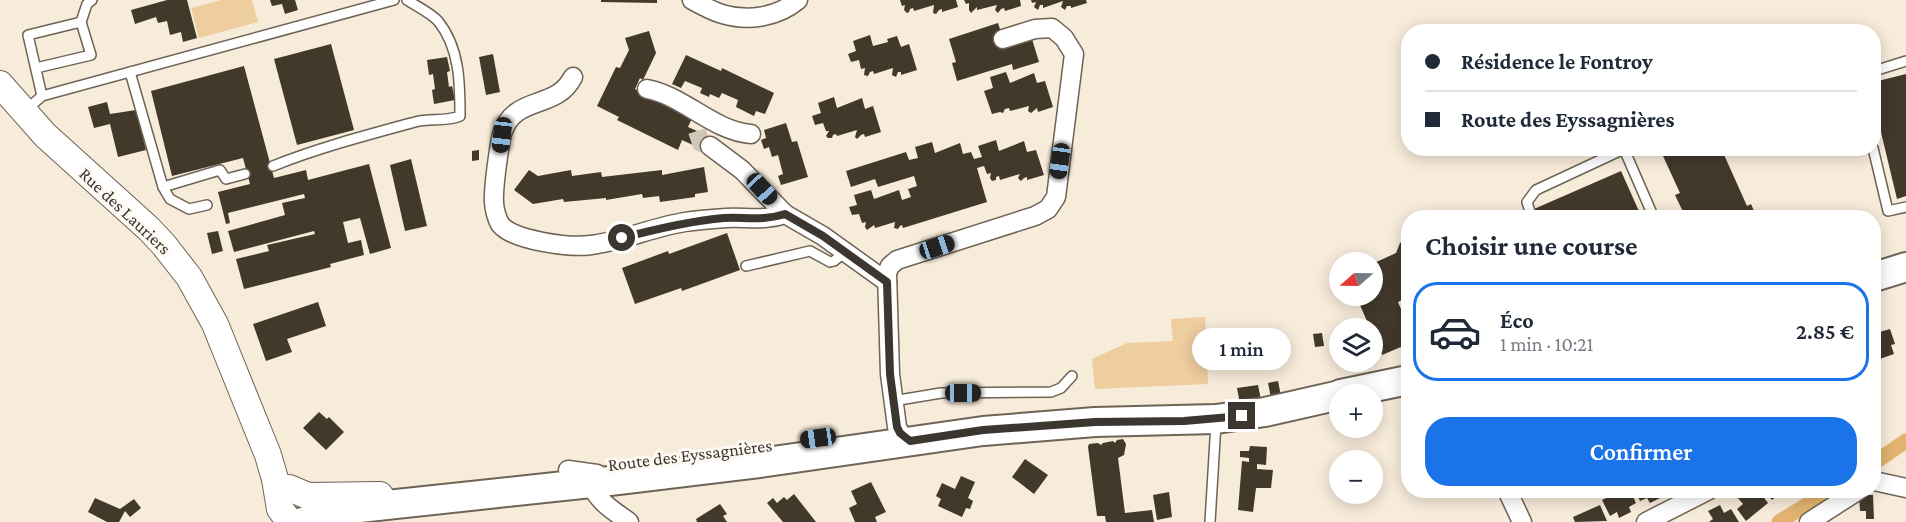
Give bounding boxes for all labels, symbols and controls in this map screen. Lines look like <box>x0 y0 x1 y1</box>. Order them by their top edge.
text: Résidence le Fontroy <box>1461 49 1653 74</box>
text: Route des Eyssagnières <box>1461 107 1674 132</box>
car <box>491 116 513 154</box>
car <box>1049 142 1071 180</box>
street label: Rue des Lauriers <box>75 164 175 258</box>
car <box>743 170 781 208</box>
route start <box>608 224 635 251</box>
text: Choisir une course <box>1425 231 1638 261</box>
car <box>917 233 957 261</box>
north arrow <box>1329 252 1383 306</box>
map controls <box>1329 252 1383 504</box>
icon: car <box>1428 305 1482 359</box>
text: Éco <box>1500 308 1534 333</box>
button: layers <box>1329 318 1383 372</box>
text: 2.85 € <box>1796 319 1854 344</box>
callout: 1 min <box>1192 329 1292 371</box>
text: 1 min · 10:21 <box>1500 333 1593 355</box>
text: 1 min <box>1219 338 1264 360</box>
car <box>945 384 981 402</box>
button: + <box>1329 384 1383 438</box>
route end <box>1228 402 1255 429</box>
button: Confirmer <box>1425 417 1857 486</box>
car <box>799 427 837 449</box>
street label: Route des Eyssagnières <box>607 435 773 475</box>
button: − <box>1329 450 1383 504</box>

